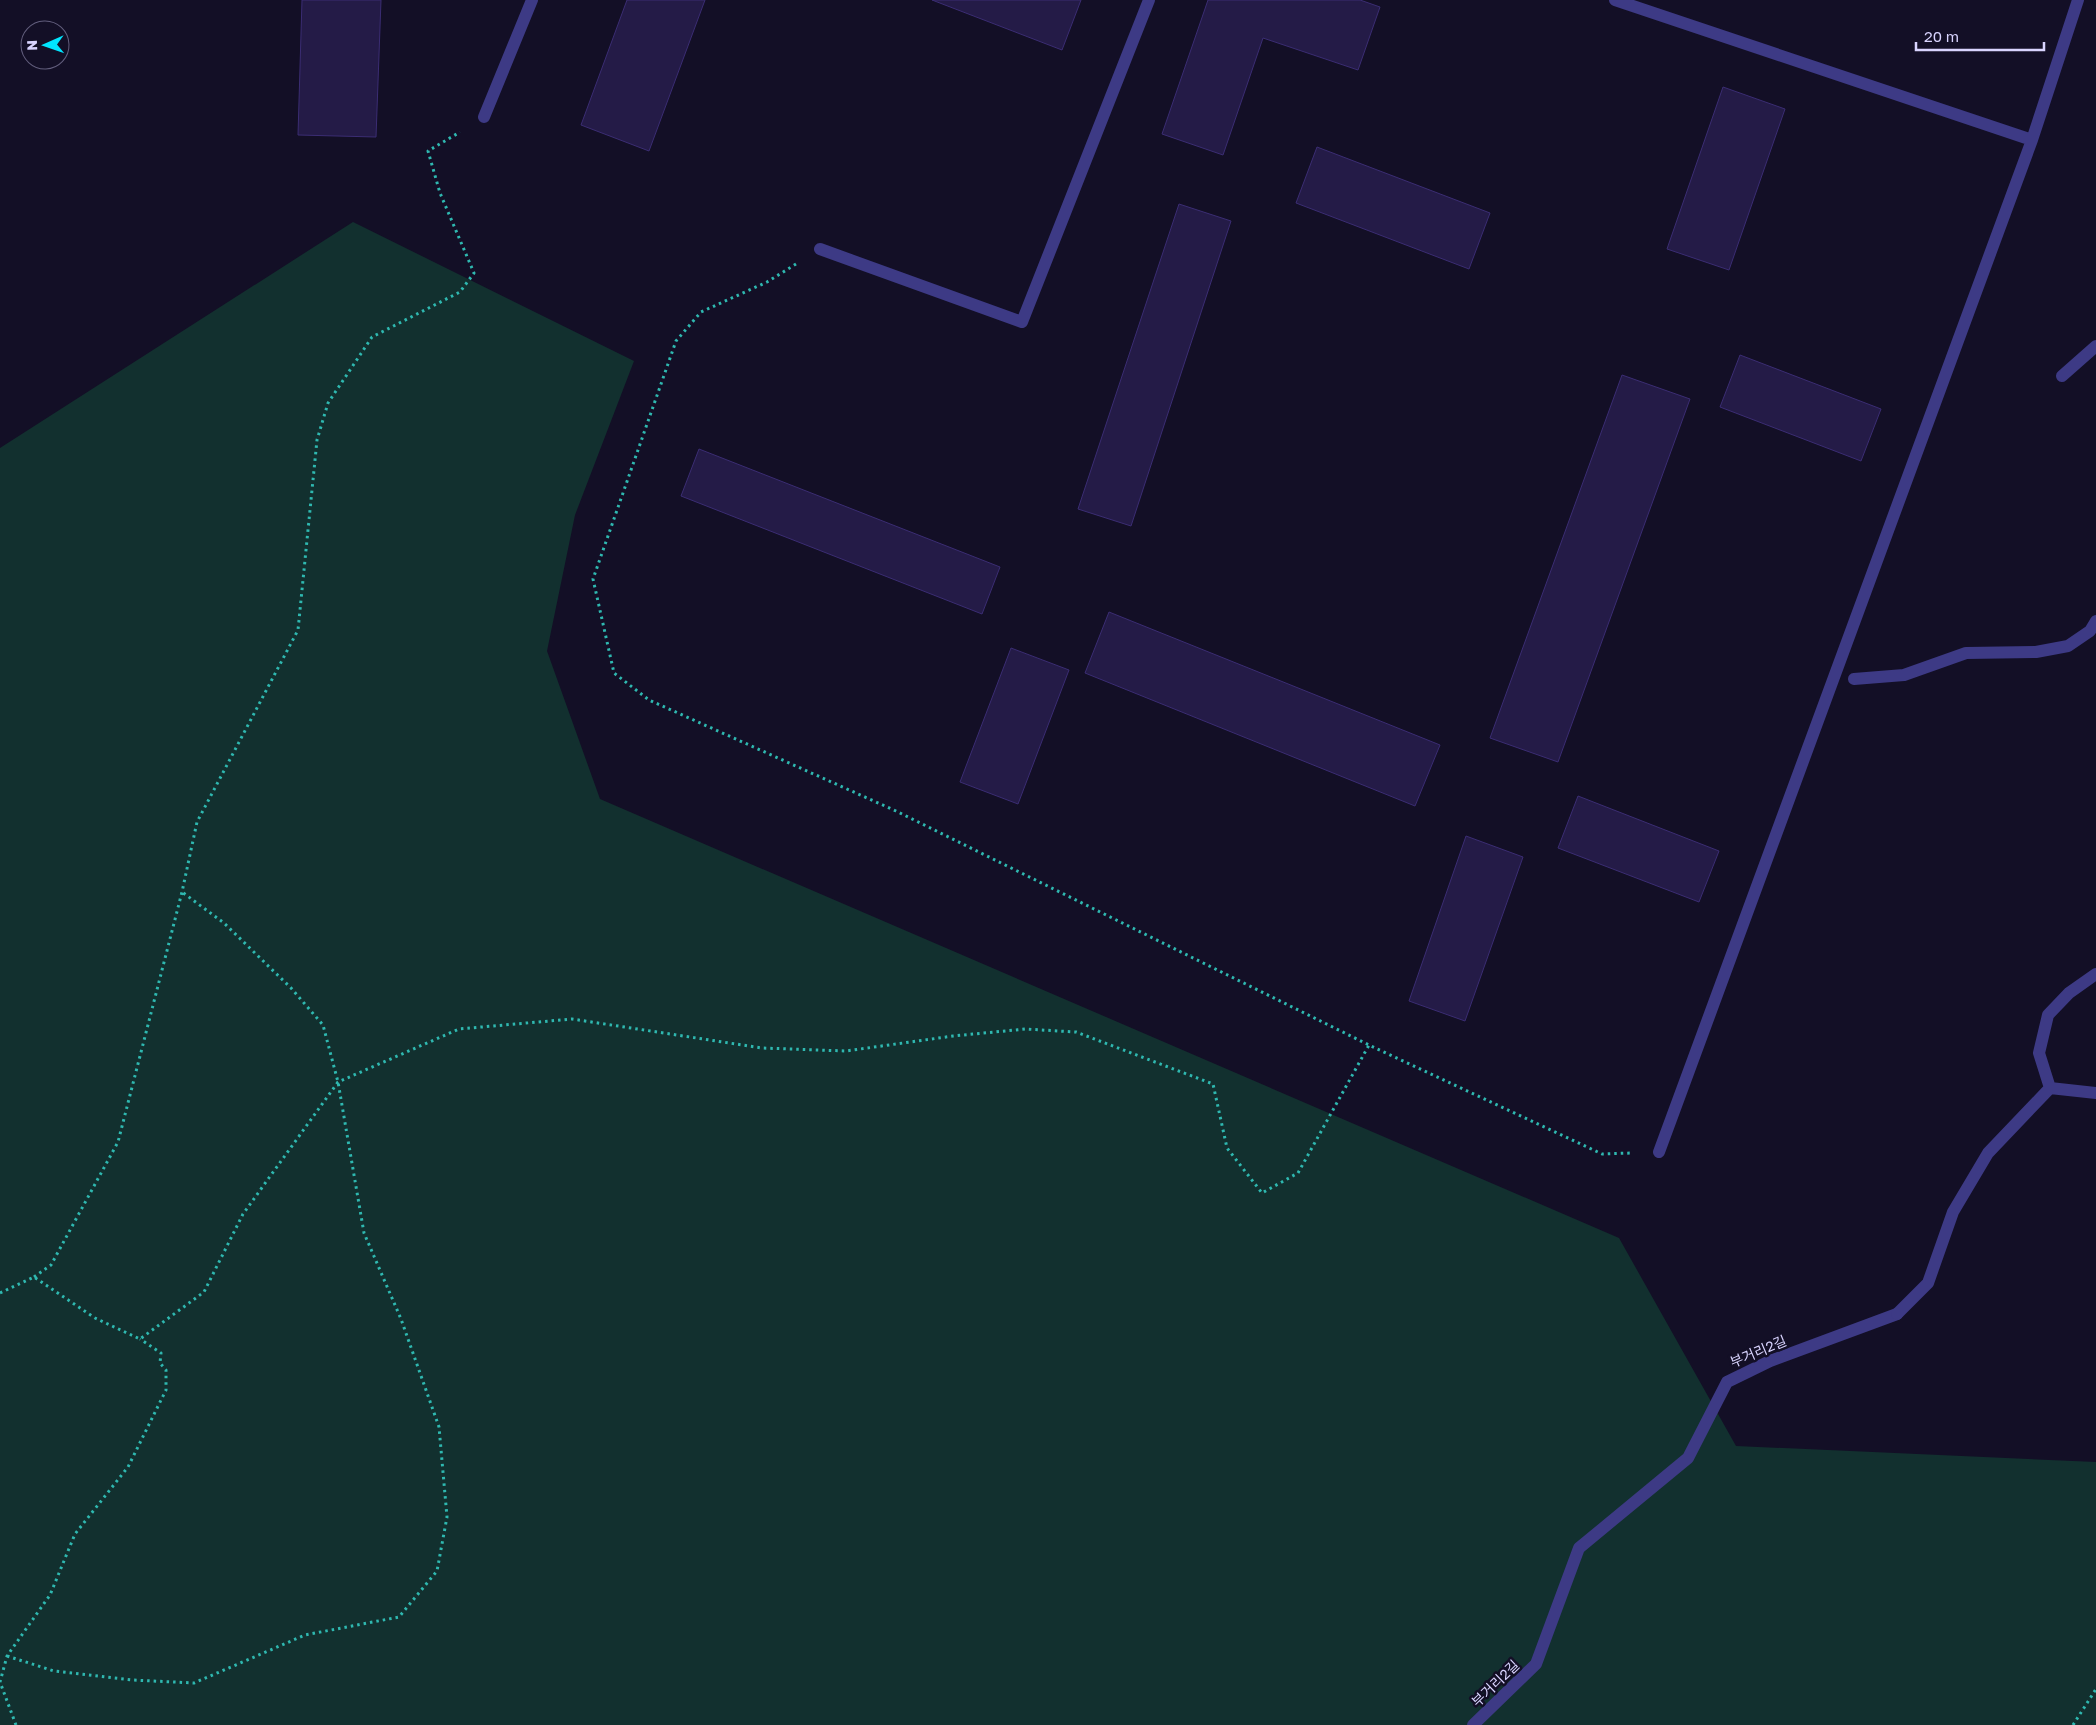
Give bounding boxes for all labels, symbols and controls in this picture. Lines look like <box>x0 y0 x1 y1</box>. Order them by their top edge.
north arrow <box>20 20 70 70</box>
scale bar <box>1916 20 2044 52</box>
text: 20 m <box>1924 27 1959 45</box>
text: N <box>23 40 40 51</box>
street label: 부거리2길 <box>1727 1332 1789 1370</box>
street label: 부거리2길 <box>1468 1656 1522 1710</box>

